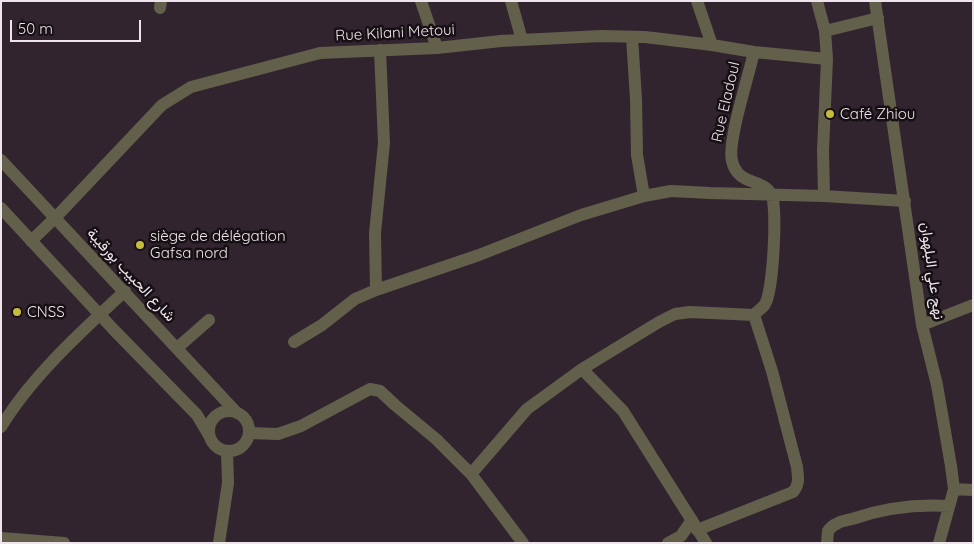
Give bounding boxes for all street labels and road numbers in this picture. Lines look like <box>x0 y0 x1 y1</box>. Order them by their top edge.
street label: Rue Kilani Metoui <box>335 21 455 45</box>
street label: Rue Eladoul <box>708 60 744 144</box>
street label: نهج علي البلهوان <box>916 221 948 321</box>
street label: شارع الحبيب بورقيبة <box>83 224 179 326</box>

